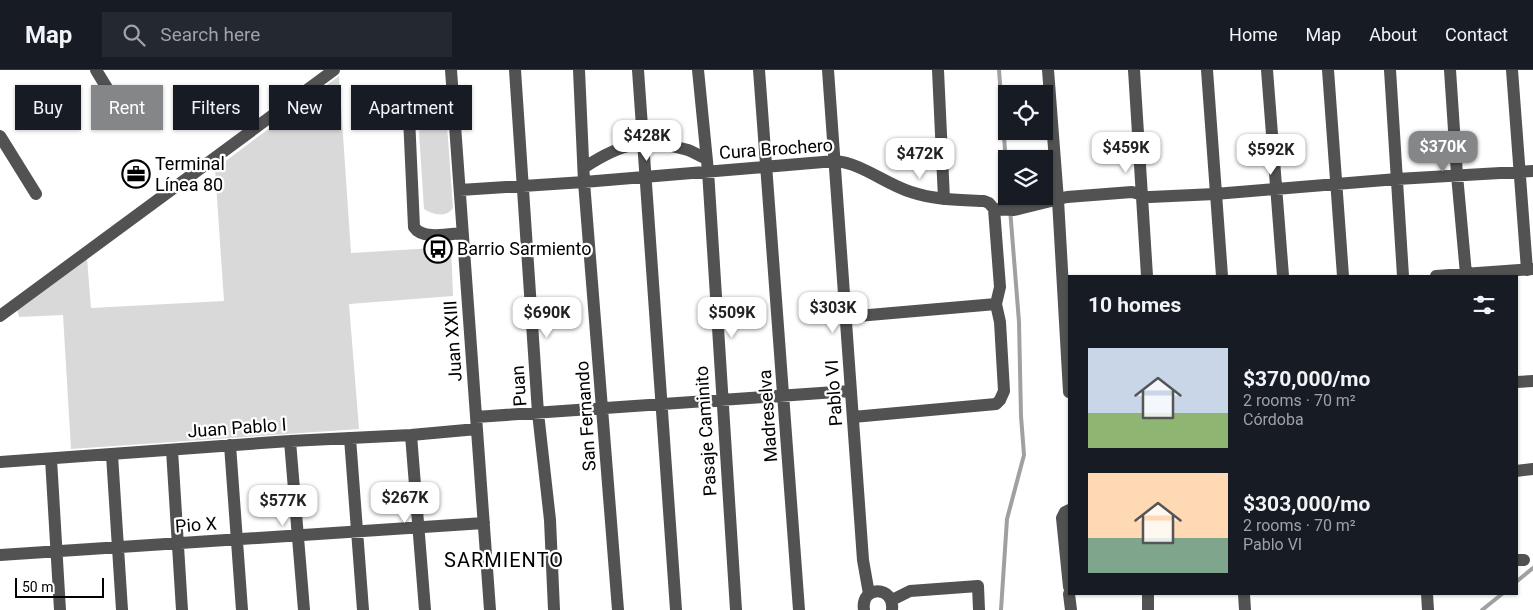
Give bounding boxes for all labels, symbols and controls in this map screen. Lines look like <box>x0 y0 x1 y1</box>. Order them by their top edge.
search box <box>102 12 452 57</box>
text: Map <box>25 21 72 49</box>
icon: search <box>120 21 148 49</box>
text: Search here <box>160 23 260 46</box>
text: Home <box>1229 24 1278 45</box>
text: Map <box>1306 24 1341 45</box>
text: About <box>1369 24 1417 45</box>
text: Contact <box>1445 24 1508 45</box>
chip: Buy <box>15 85 81 130</box>
chip: Rent <box>91 85 163 130</box>
chip: Filters <box>173 85 259 130</box>
chip: New <box>269 85 341 130</box>
chip: Apartment <box>351 85 472 130</box>
map controls <box>998 85 1053 205</box>
button: locate <box>998 85 1053 140</box>
pin: $428K <box>612 119 682 162</box>
text: $428K <box>624 126 670 145</box>
pin: $370K <box>1408 131 1478 173</box>
pin: $459K <box>1091 132 1161 174</box>
street label: Cura Brochero <box>718 134 834 163</box>
pin: $592K <box>1236 134 1306 176</box>
text: $370K <box>1420 137 1466 156</box>
pin: $472K <box>885 138 955 180</box>
text: $459K <box>1103 138 1149 157</box>
text: $592K <box>1248 140 1294 159</box>
text: $472K <box>897 144 943 163</box>
button: layers <box>998 150 1053 205</box>
place label: Terminal Línea 80 <box>155 153 225 195</box>
office icon: Terminal Línea 80 <box>121 159 151 189</box>
bus stop icon: Barrio Sarmiento <box>423 234 453 264</box>
place label: Barrio Sarmiento <box>457 238 592 259</box>
icon: filters <box>1470 291 1498 319</box>
pin: $303K <box>798 292 868 334</box>
text: 10 homes <box>1088 293 1181 317</box>
pin: $690K <box>512 296 582 339</box>
pin: $509K <box>697 296 767 339</box>
text: $303K <box>810 298 856 317</box>
street label: Juan XXIII <box>439 300 466 382</box>
text: $690K <box>524 303 570 322</box>
text: $509K <box>709 303 755 322</box>
street label: Pablo VI <box>821 359 846 427</box>
street label: San Fernando <box>571 360 600 472</box>
street label: Puan <box>507 365 530 407</box>
street label: Pasaje Caminito <box>690 365 721 497</box>
text: $370,000/mo <box>1243 367 1370 391</box>
icon: home <box>1128 368 1188 428</box>
street label: Madreselva <box>754 369 781 463</box>
text: 2 rooms · 70 m² <box>1243 391 1356 410</box>
text: Córdoba <box>1243 410 1304 429</box>
street label: Juan Pablo I <box>187 414 287 441</box>
pin: $267K <box>370 482 440 524</box>
pin: $577K <box>248 484 318 527</box>
text: $267K <box>382 488 428 507</box>
text: $577K <box>260 491 306 510</box>
text: $303,000/mo <box>1243 492 1370 516</box>
icon: home <box>1128 493 1188 553</box>
street label: Pio X <box>174 513 218 536</box>
text: 2 rooms · 70 m² <box>1243 516 1356 535</box>
text: Pablo VI <box>1243 535 1302 554</box>
district label: SARMIENTO <box>444 548 564 572</box>
scale bar <box>15 575 104 598</box>
text: 50 m <box>22 579 54 595</box>

